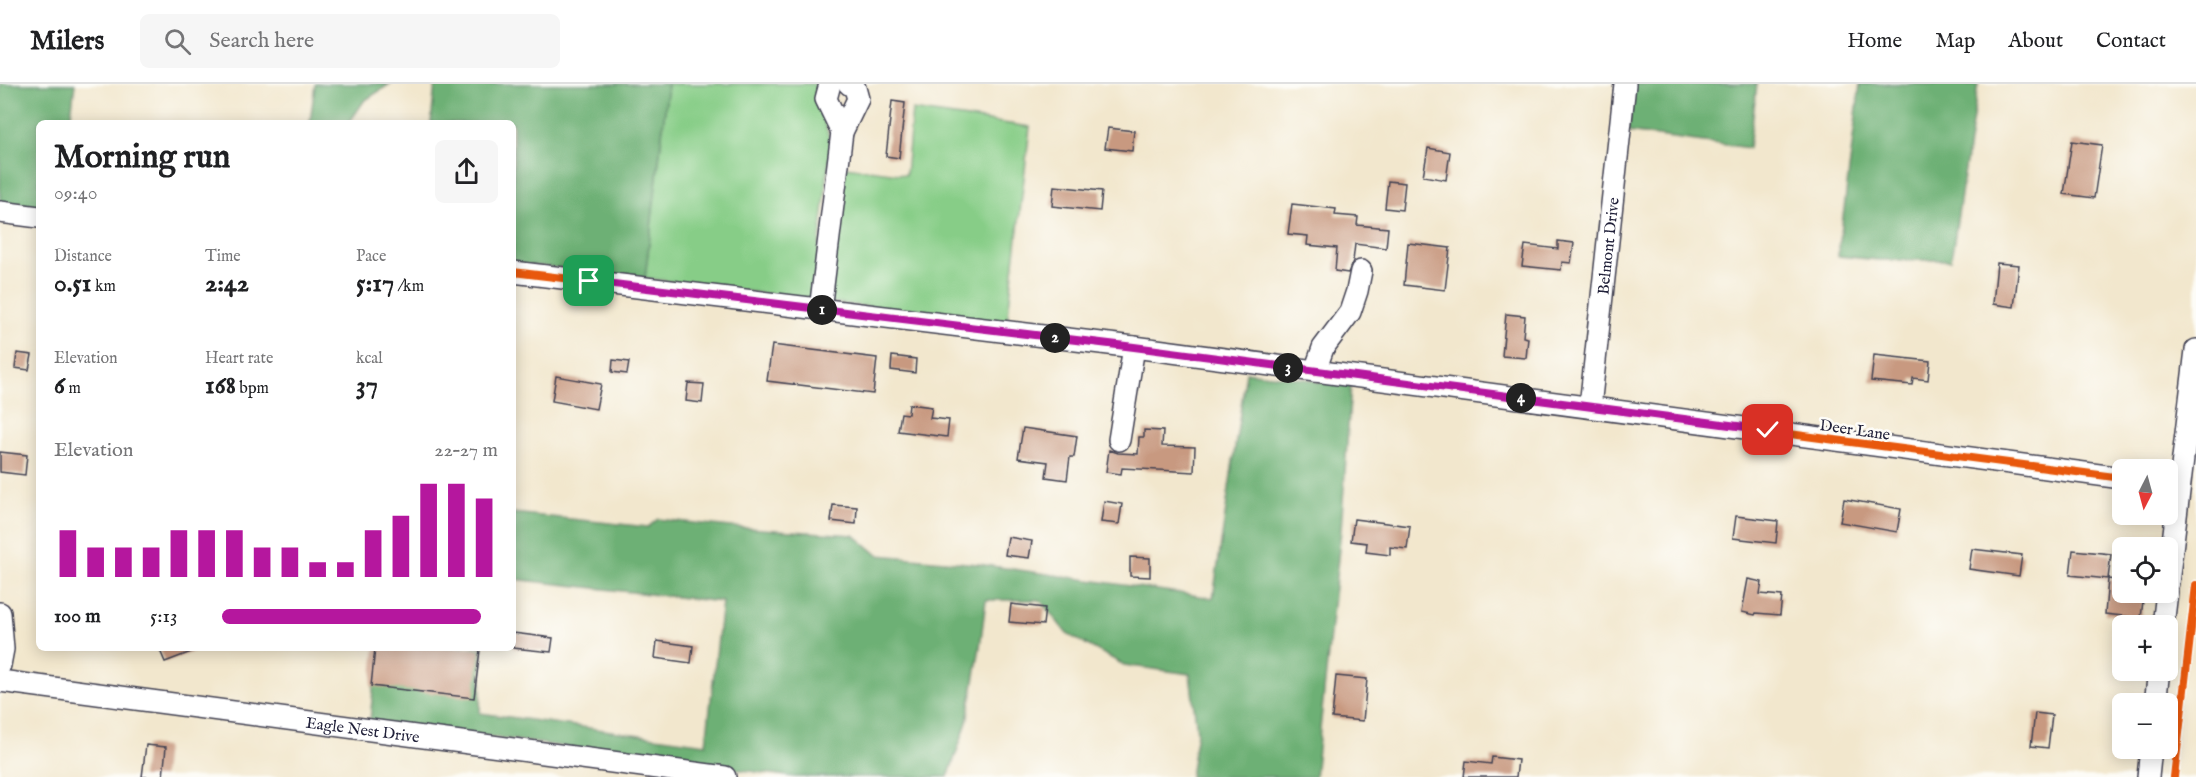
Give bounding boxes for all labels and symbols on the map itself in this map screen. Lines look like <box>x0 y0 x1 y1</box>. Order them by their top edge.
street label: Belmont Drive <box>1594 196 1625 296</box>
pin <box>563 255 614 306</box>
pin: 1 <box>807 295 837 325</box>
pin: 2 <box>1040 323 1070 353</box>
pin: 3 <box>1273 353 1303 383</box>
pin: 4 <box>1506 383 1536 413</box>
pin <box>1742 404 1793 455</box>
street label: Deer Lane <box>1818 416 1891 446</box>
north arrow <box>2112 459 2178 525</box>
street label: Eagle Nest Drive <box>304 714 421 748</box>

